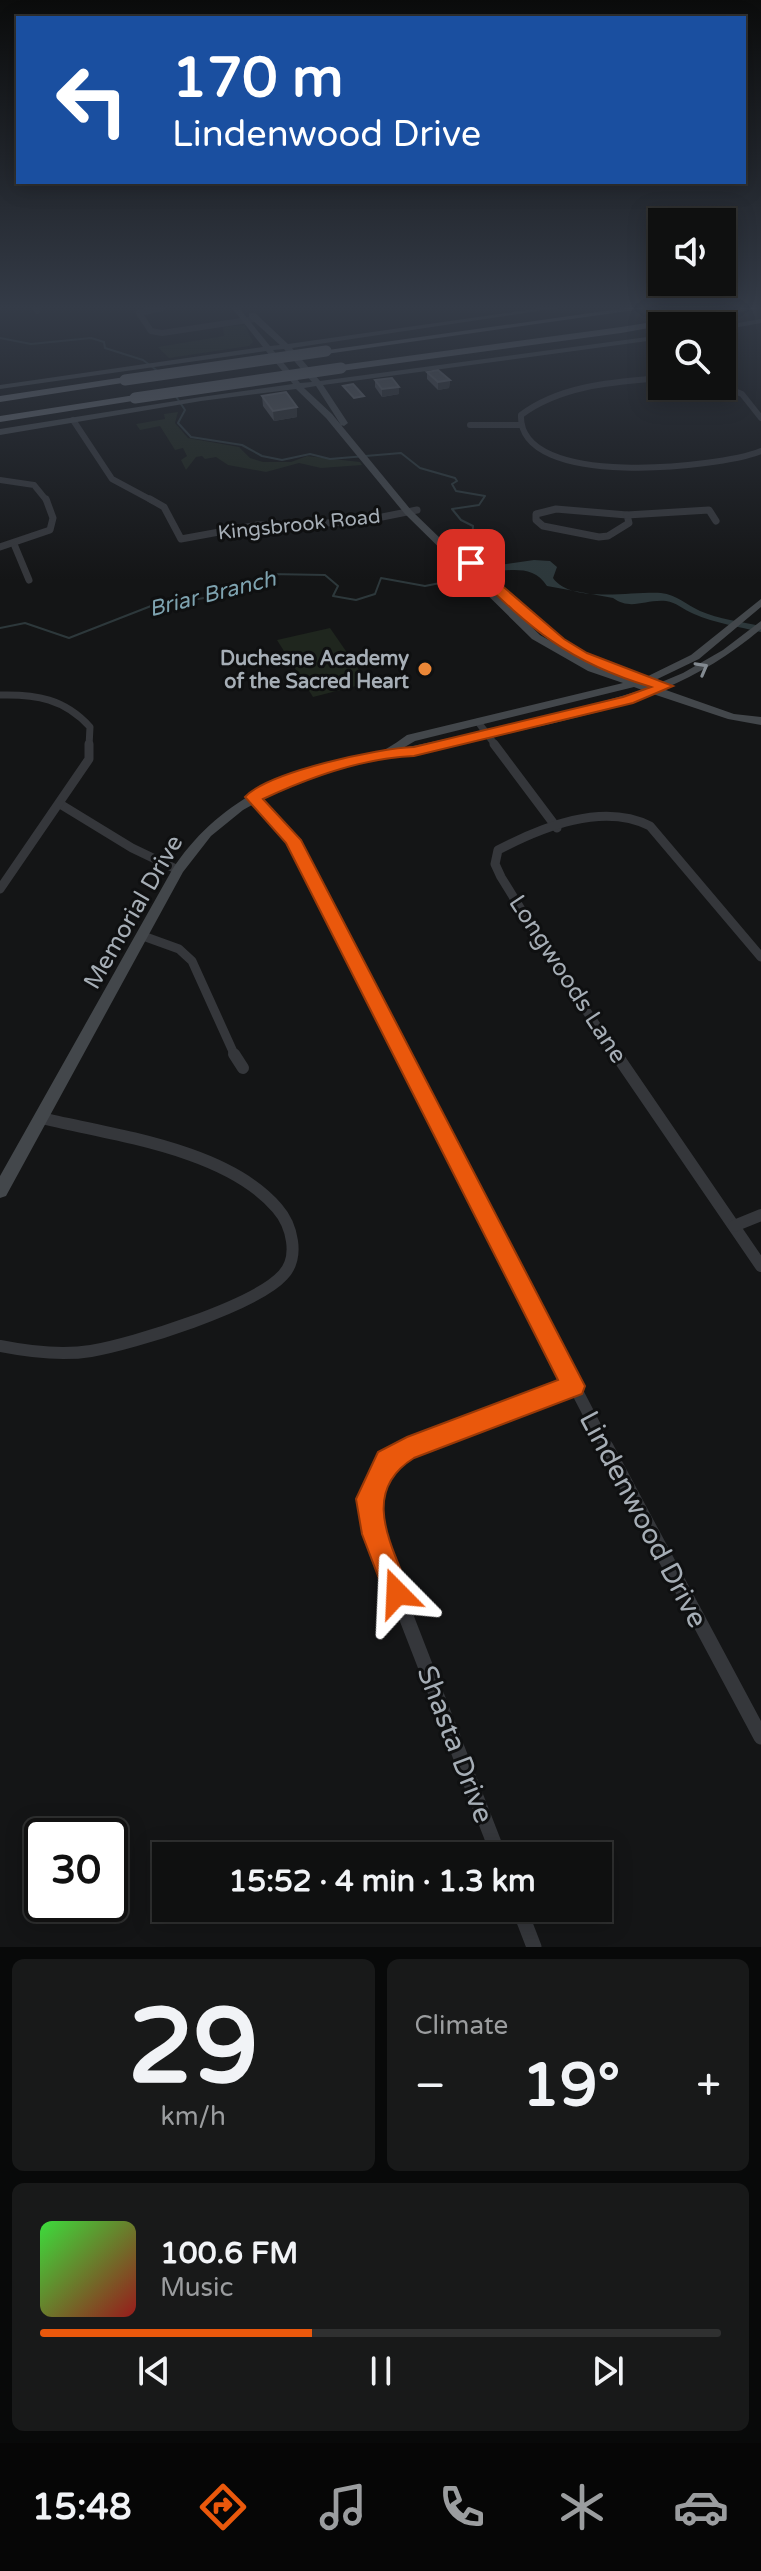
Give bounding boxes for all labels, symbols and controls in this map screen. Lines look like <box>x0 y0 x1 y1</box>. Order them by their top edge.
text: 170 m <box>172 45 343 112</box>
icon: left <box>40 48 144 152</box>
text: Lindenwood Drive <box>172 113 481 156</box>
map controls <box>648 208 736 400</box>
button: sound <box>648 208 736 296</box>
button: search <box>648 312 736 400</box>
street label: Kingsbrook Road <box>217 505 382 545</box>
pin <box>437 529 505 597</box>
icon: arrive <box>449 541 493 585</box>
water label: Briar Branch <box>146 565 279 622</box>
place label: Duchesne Academy of the Sacred Heart <box>220 647 409 694</box>
marker: Duchesne Academy of the Sacred Heart <box>416 660 434 678</box>
one-way arrow <box>694 662 708 678</box>
street label: Memorial Drive <box>78 830 189 994</box>
street label: Longwoods Lane <box>502 890 633 1069</box>
street label: Lindenwood Drive <box>572 1405 715 1634</box>
position arrow <box>355 1551 439 1635</box>
street label: Shasta Drive <box>409 1661 501 1828</box>
speed limit sign: 30 <box>24 1818 128 1922</box>
text: 15:52 · 4 min · 1.3 km <box>228 1863 536 1900</box>
text: 29 <box>128 1986 259 2111</box>
text: Climate <box>415 2010 508 2041</box>
text: 19° <box>522 2050 620 2122</box>
text: − <box>415 2060 446 2113</box>
text: + <box>696 2060 721 2113</box>
text: km/h <box>161 2101 226 2132</box>
text: 100.6 FM <box>160 2235 298 2272</box>
text: Music <box>160 2272 233 2303</box>
icon: previous <box>132 2349 176 2393</box>
icon: pause <box>359 2349 403 2393</box>
icon: next <box>586 2349 630 2393</box>
icon: directions <box>195 2479 251 2535</box>
icon: music <box>315 2479 371 2535</box>
icon: phone <box>434 2479 490 2535</box>
icon: climate <box>554 2479 610 2535</box>
icon: car <box>673 2479 729 2535</box>
text: 15:48 <box>32 2486 132 2529</box>

